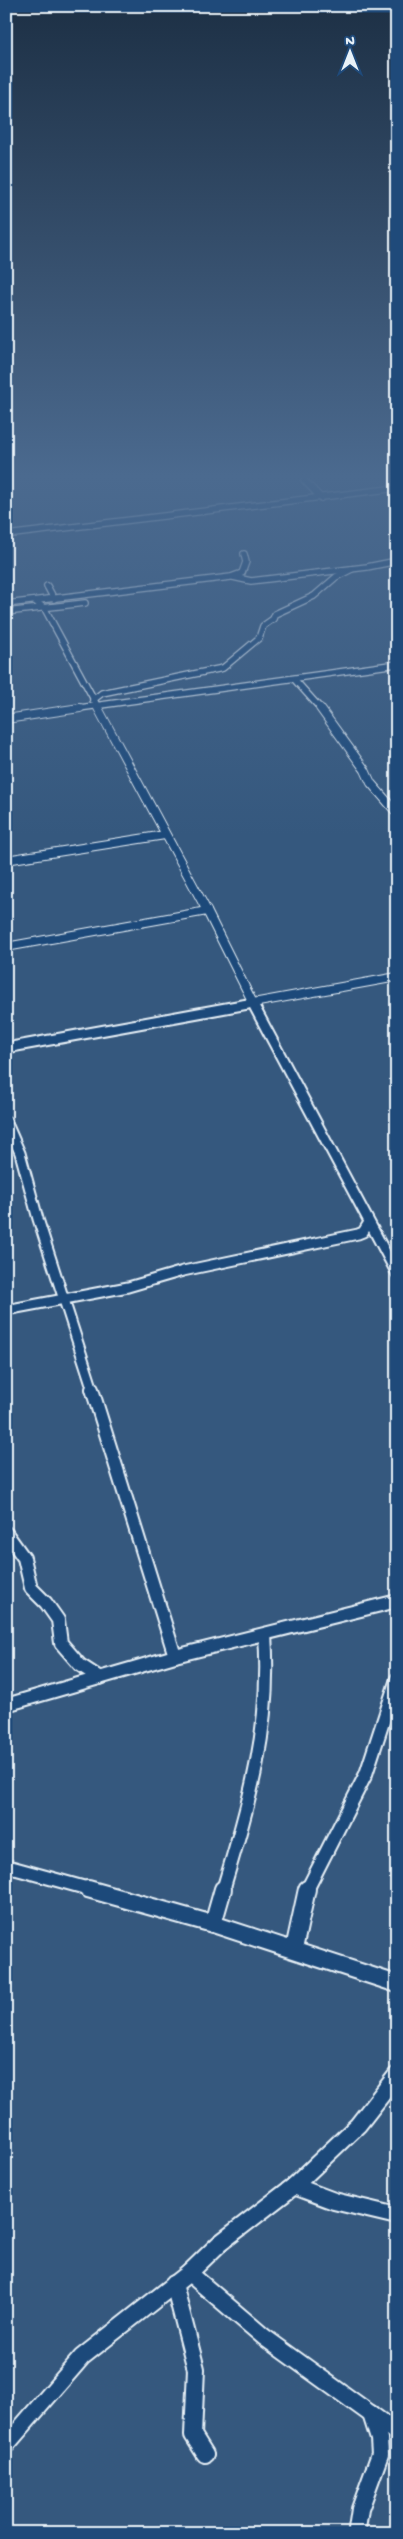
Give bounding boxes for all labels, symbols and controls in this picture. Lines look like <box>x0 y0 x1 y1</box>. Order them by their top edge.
north arrow <box>326 28 376 78</box>
text: N <box>345 33 355 50</box>

